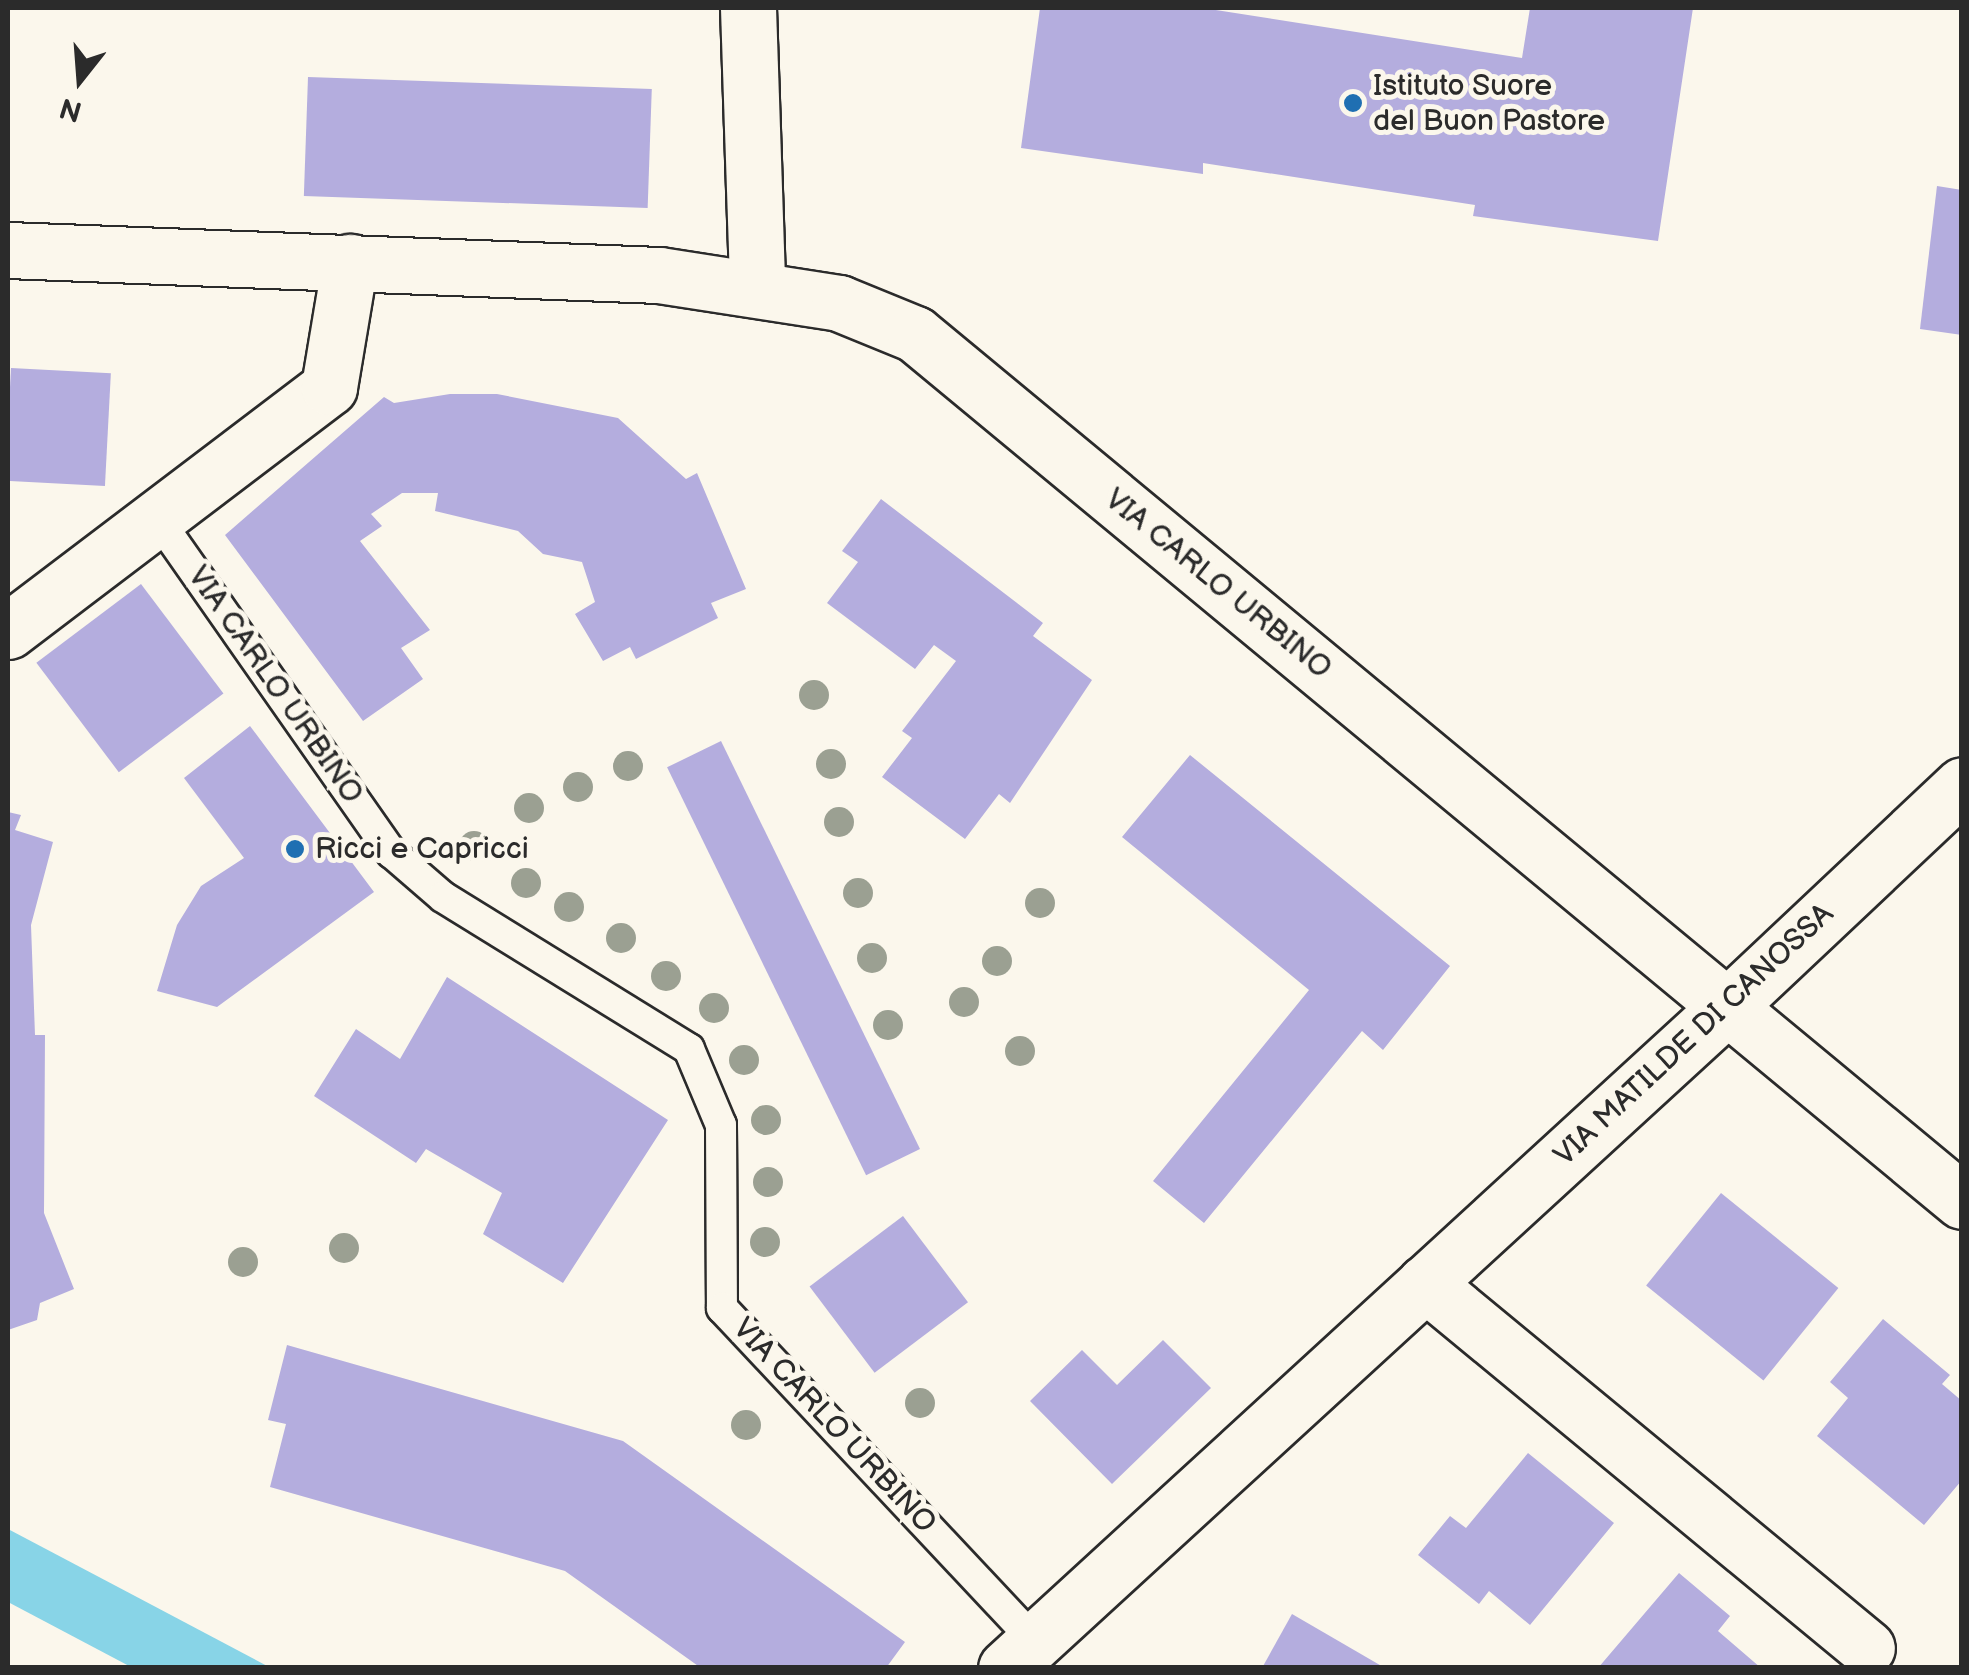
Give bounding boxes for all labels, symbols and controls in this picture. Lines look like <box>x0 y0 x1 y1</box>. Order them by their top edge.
north arrow <box>30 30 130 130</box>
place label: Istituto Suore del Buon Pastore <box>1373 68 1605 138</box>
text: N <box>56 90 86 128</box>
marker: Istituto Suore del Buon Pastore <box>1342 92 1364 114</box>
street label: VIA CARLO URBINO <box>1097 482 1339 686</box>
street label: VIA CARLO URBINO <box>180 560 370 810</box>
place label: Ricci e Capricci <box>315 831 529 867</box>
marker: Ricci e Capricci <box>284 838 306 860</box>
street label: VIA MATILDE DI CANOSSA <box>1547 896 1841 1174</box>
street label: VIA CARLO URBINO <box>725 1311 943 1541</box>

